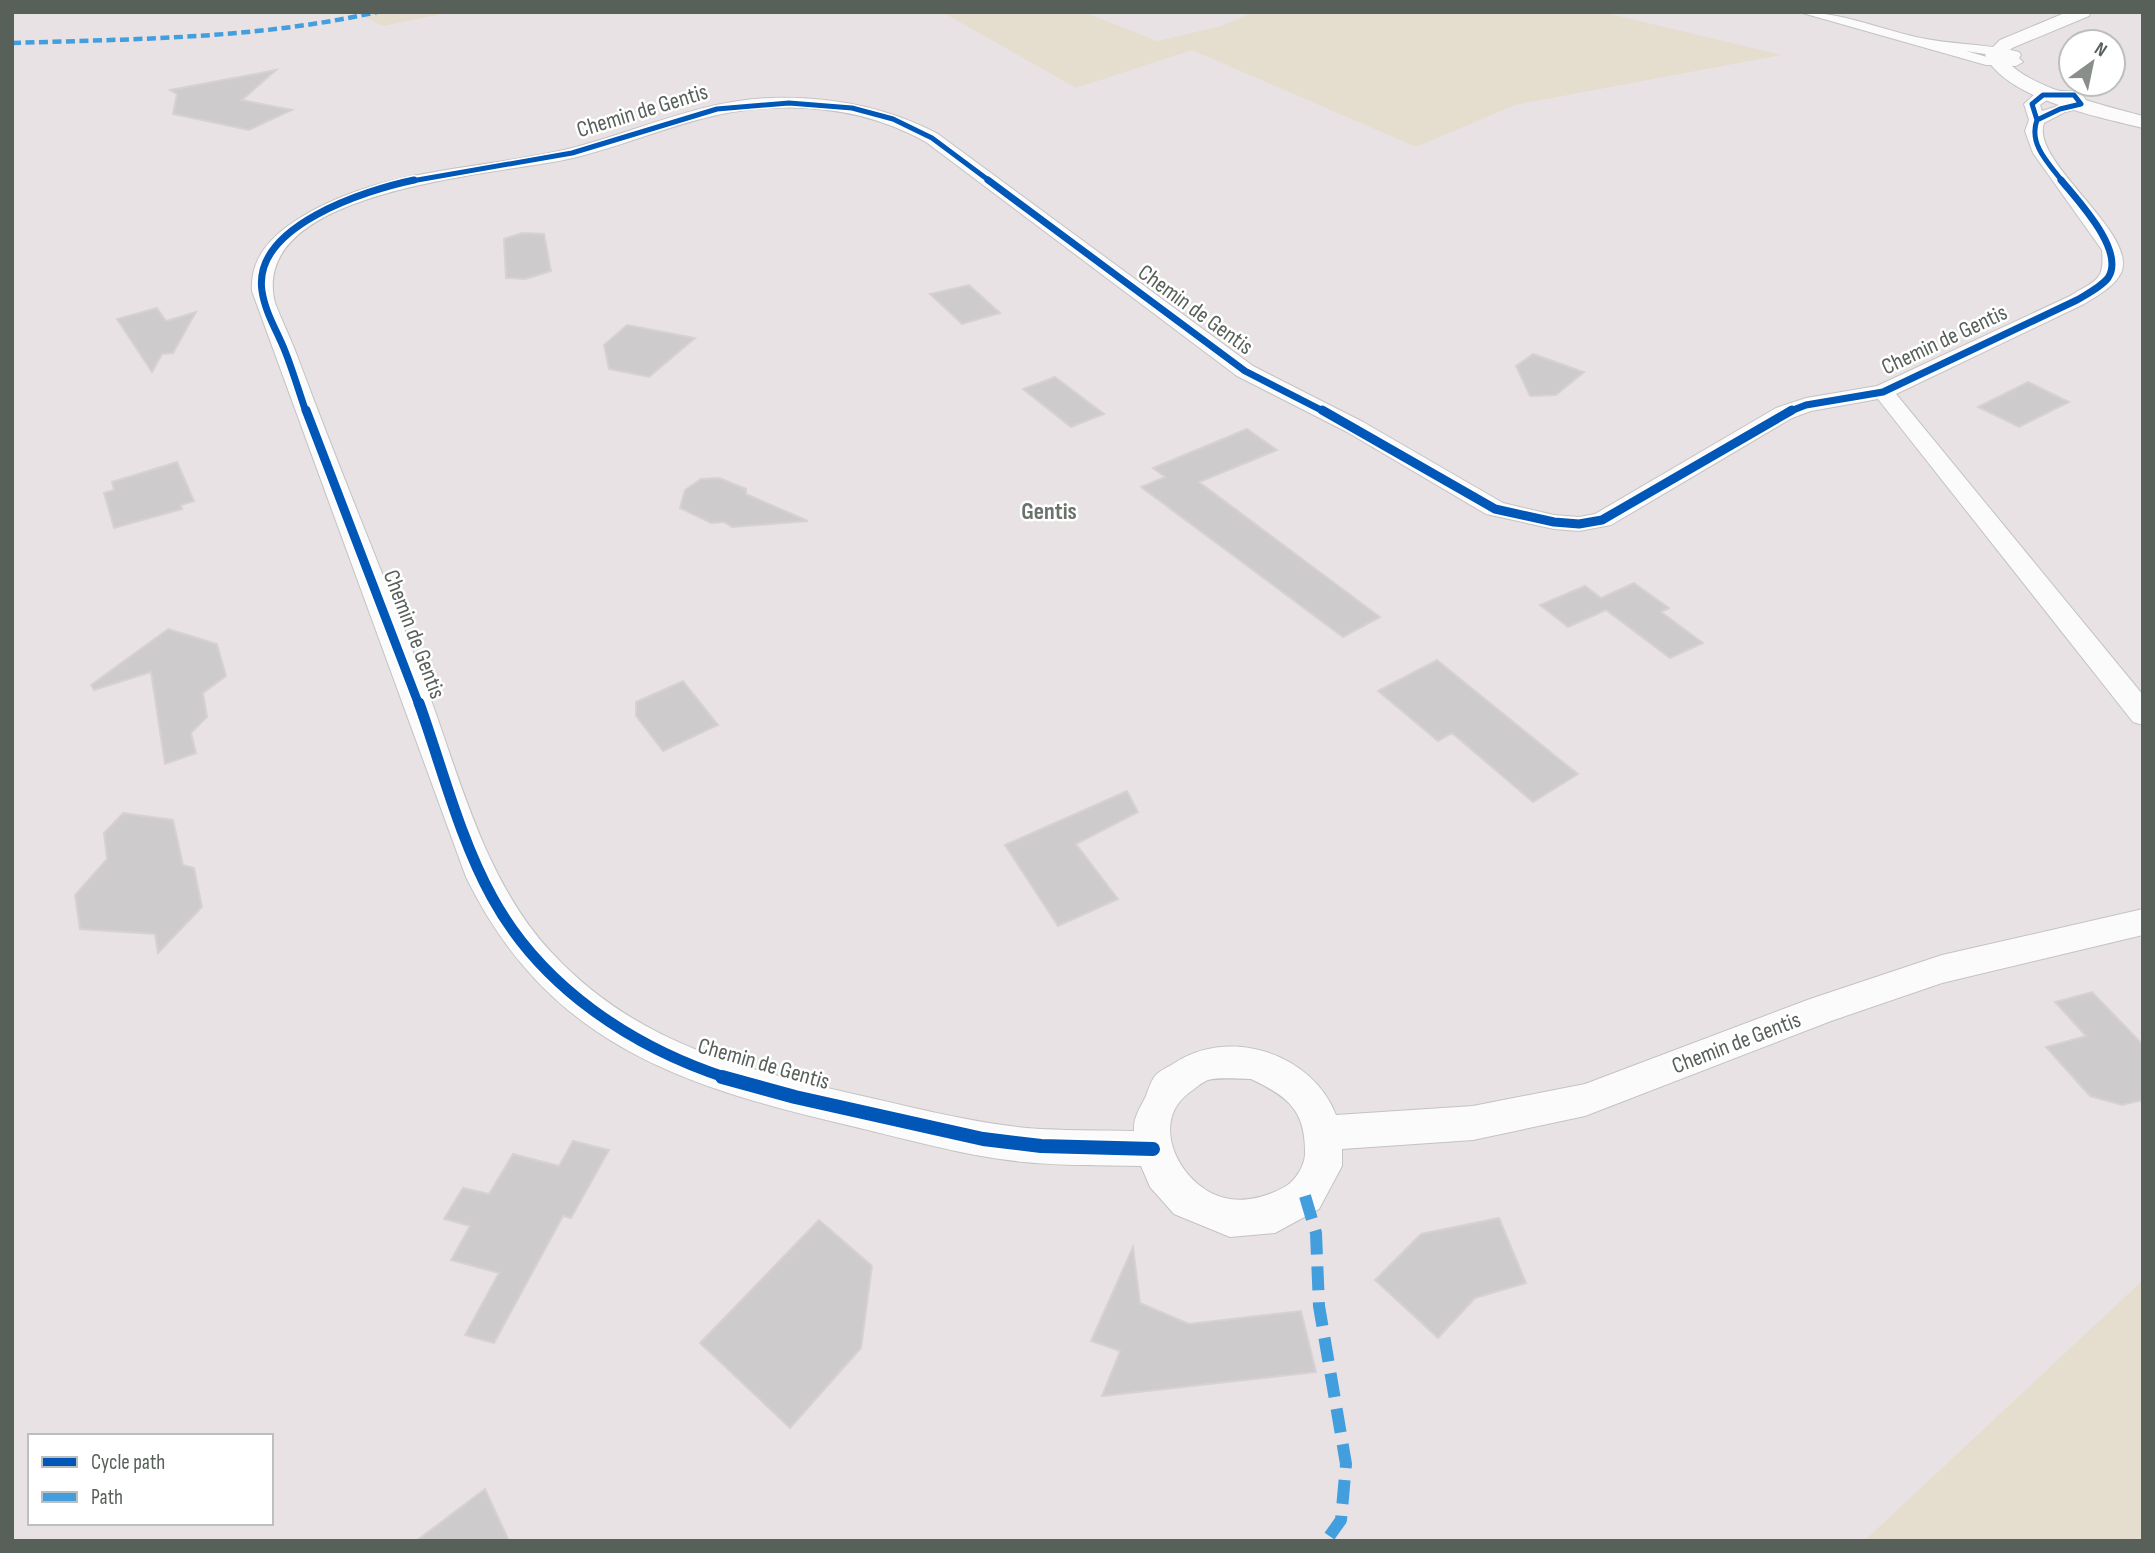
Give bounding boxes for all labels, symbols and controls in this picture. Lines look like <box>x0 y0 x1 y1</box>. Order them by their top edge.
north arrow <box>2057 28 2127 98</box>
text: N <box>2090 38 2111 62</box>
street label: Chemin de Gentis <box>573 78 711 144</box>
street label: Chemin de Gentis <box>1132 259 1258 361</box>
street label: Chemin de Gentis <box>1877 299 2012 381</box>
district label: Gentis <box>1021 497 1077 526</box>
street label: Chemin de Gentis <box>377 566 451 703</box>
street label: Chemin de Gentis <box>1668 1006 1805 1080</box>
street label: Chemin de Gentis <box>695 1032 833 1096</box>
legend <box>28 1434 273 1525</box>
text: Cycle path <box>91 1450 165 1475</box>
text: Path <box>91 1485 123 1510</box>

